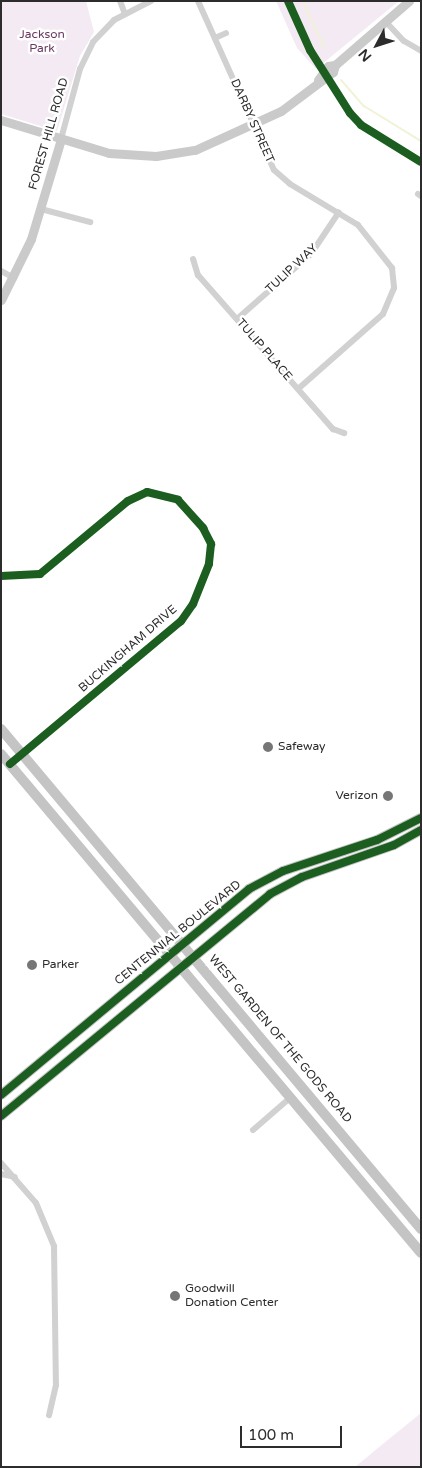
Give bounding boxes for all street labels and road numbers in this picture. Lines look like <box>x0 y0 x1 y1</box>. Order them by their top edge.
street label: FOREST HILL ROAD <box>26 76 72 192</box>
street label: DARBY STREET <box>227 77 277 165</box>
street label: TULIP WAY <box>263 241 321 297</box>
street label: TULIP PLACE <box>233 316 295 384</box>
street label: BUCKINGHAM DRIVE <box>76 602 180 696</box>
street label: CENTENNIAL BOULEVARD <box>112 878 244 988</box>
street label: WEST GARDEN OF THE GODS ROAD <box>205 952 355 1126</box>

